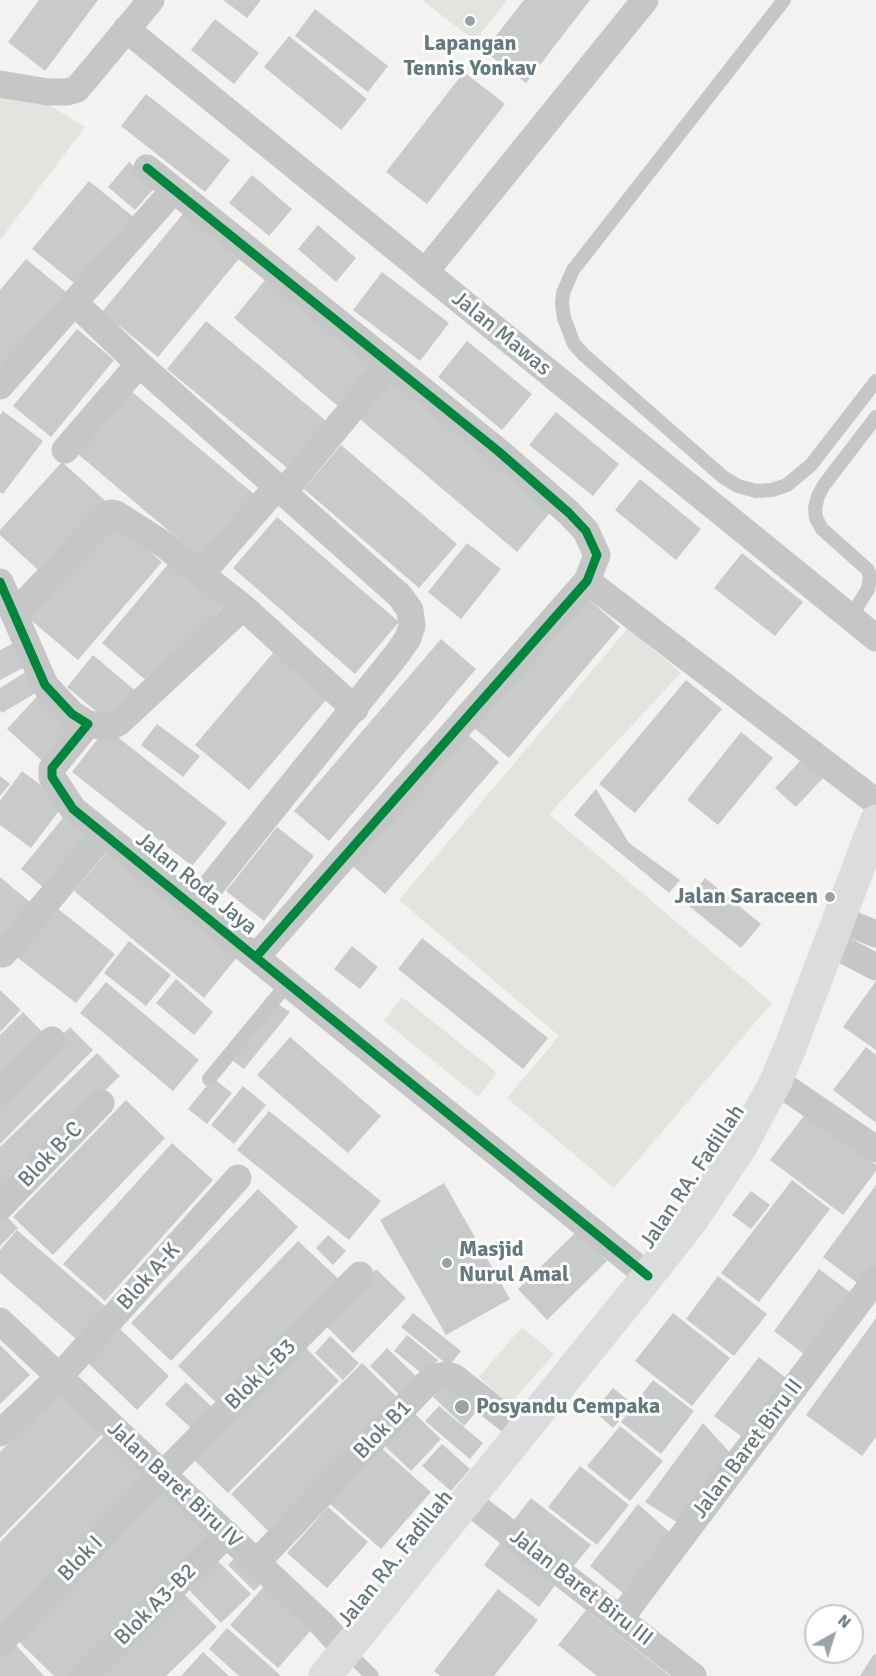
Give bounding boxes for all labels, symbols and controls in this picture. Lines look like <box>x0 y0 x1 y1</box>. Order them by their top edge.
marker: Lapangan Tennis Yonkav <box>463 14 477 28</box>
place label: Lapangan Tennis Yonkav <box>404 31 536 82</box>
street label: Jalan Mawas <box>446 286 556 382</box>
street label: Jalan Roda Jaya <box>130 827 262 941</box>
place label: Jalan Saraceen <box>674 884 818 910</box>
marker: Jalan Saraceen <box>823 890 837 904</box>
street label: Jalan RA. Fadillah <box>635 1100 751 1254</box>
street label: Blok B-C <box>13 1117 89 1193</box>
place label: Masjid Nurul Amal <box>459 1237 569 1288</box>
street label: Blok A-K <box>112 1238 186 1316</box>
marker: Masjid Nurul Amal <box>440 1256 454 1270</box>
street label: Blok L-B3 <box>220 1334 302 1416</box>
street label: Jalan Baret Biru II <box>687 1374 809 1524</box>
place label: Posyandu Cempaka <box>476 1394 660 1420</box>
street label: Blok B1 <box>348 1395 418 1465</box>
marker: Posyandu Cempaka <box>453 1398 471 1416</box>
street label: Jalan Baret Biru IV <box>101 1416 247 1554</box>
street label: Jalan RA. Fadillah <box>333 1485 459 1633</box>
street label: Jalan Baret Biru III <box>504 1524 658 1652</box>
street label: Blok I <box>53 1531 109 1587</box>
street label: Blok A3-B2 <box>110 1559 202 1651</box>
north arrow <box>804 1604 864 1664</box>
text: N <box>833 1610 855 1633</box>

